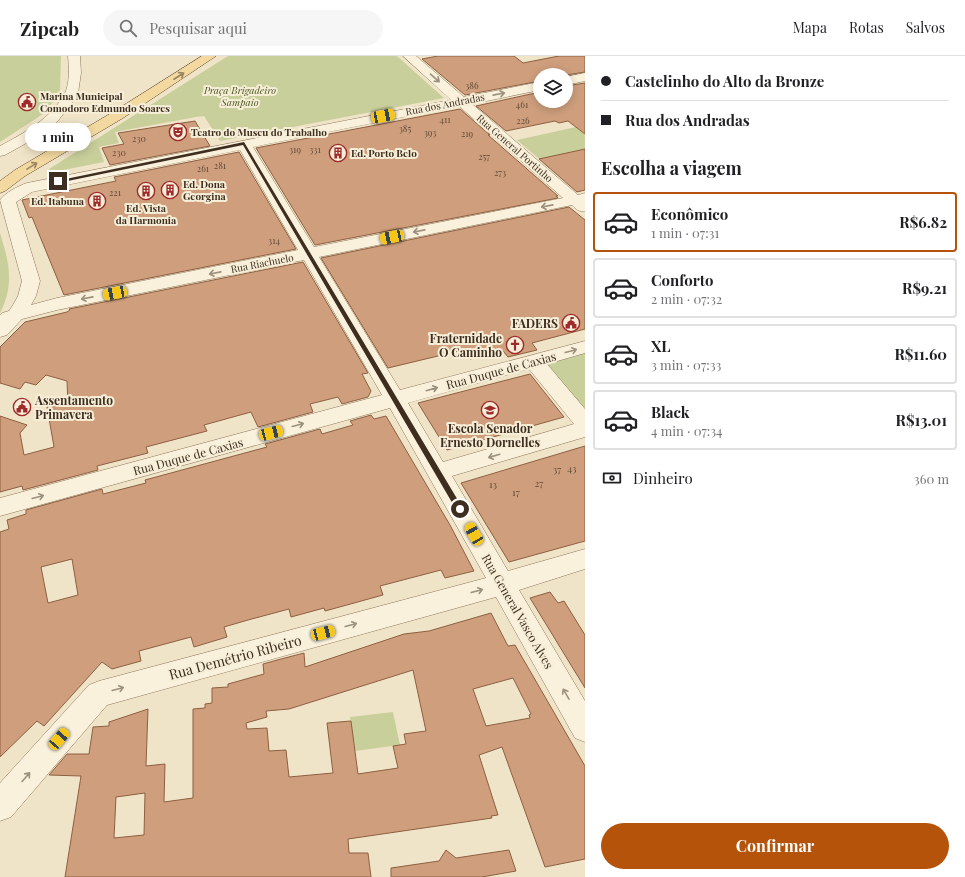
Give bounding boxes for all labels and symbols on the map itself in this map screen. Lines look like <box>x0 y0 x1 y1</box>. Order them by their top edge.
one-way arrow <box>173 72 184 80</box>
one-way arrow <box>429 74 440 83</box>
house number: 386 <box>465 79 479 91</box>
park label: Praça Brigadeiro Sampaio <box>203 83 276 109</box>
place label: Marina Municipal Comodoro Edmundo Soares <box>40 89 170 115</box>
street label: Rua dos Andradas <box>404 89 486 119</box>
one-way arrow <box>492 89 505 97</box>
public building icon: Marina Municipal Comodoro Edmundo Soares <box>17 92 37 112</box>
house number: 461 <box>516 98 529 110</box>
car <box>370 108 396 124</box>
street label: Rua General Portinho <box>474 111 557 185</box>
house number: 411 <box>439 113 451 125</box>
house number: 226 <box>516 114 530 126</box>
theatre icon: Teatro do Museu do Trabalho <box>168 122 188 142</box>
house number: 385 <box>399 122 411 134</box>
callout: 1 min <box>25 123 91 151</box>
place label: Teatro do Museu do Trabalho <box>191 125 327 139</box>
house number: 393 <box>424 126 436 138</box>
house number: 219 <box>461 127 474 139</box>
house number: 230 <box>132 132 146 144</box>
house number: 319 <box>289 143 301 155</box>
house number: 331 <box>309 143 321 155</box>
building icon: Ed. Porto Belo <box>328 143 348 163</box>
house number: 230 <box>112 146 126 158</box>
place label: Ed. Porto Belo <box>351 146 417 160</box>
house number: 257 <box>478 150 490 162</box>
house number: 281 <box>214 159 227 171</box>
one-way arrow <box>26 162 38 170</box>
house number: 261 <box>197 162 210 174</box>
house number: 273 <box>494 166 506 178</box>
route end <box>49 172 67 190</box>
place label: Ed. Dona Georgina <box>183 177 227 203</box>
building icon: Ed. Dona Georgina <box>160 180 180 200</box>
building icon: Ed. Vista da Harmonia <box>136 181 156 201</box>
house number: 221 <box>109 186 122 198</box>
building icon: Ed. Itabuna <box>87 191 107 211</box>
place label: Ed. Itabuna <box>31 194 85 208</box>
place label: Ed. Vista da Harmonia <box>116 201 177 227</box>
one-way arrow <box>541 202 554 210</box>
one-way arrow <box>413 228 426 236</box>
car <box>379 229 405 245</box>
house number: 314 <box>268 234 280 246</box>
street label: Rua Riachuelo <box>229 250 295 276</box>
one-way arrow <box>208 269 221 277</box>
car <box>102 285 128 301</box>
one-way arrow <box>81 295 94 303</box>
public building icon: FADERS <box>561 313 581 333</box>
place label: FADERS <box>512 315 558 331</box>
place label: Fraternidade O Caminho <box>430 330 502 360</box>
church icon: Fraternidade O Caminho <box>505 335 525 355</box>
one-way arrow <box>564 347 577 354</box>
street label: Rua Duque de Caxias <box>444 348 558 392</box>
one-way arrow <box>426 385 439 392</box>
place label: Assentamento Primavera <box>34 392 113 422</box>
public building icon: Assentamento Primavera <box>12 397 32 417</box>
school or university icon: Escola Senador Ernesto Dornelles <box>480 400 500 420</box>
place label: Escola Senador Ernesto Dornelles <box>440 420 540 450</box>
one-way arrow <box>291 421 304 429</box>
car <box>258 424 284 442</box>
street label: Rua Duque de Caxias <box>131 434 245 478</box>
one-way arrow <box>488 453 501 460</box>
house number: 43 <box>567 461 577 475</box>
house number: 37 <box>553 462 561 476</box>
house number: 27 <box>535 476 543 490</box>
house number: 13 <box>489 477 498 491</box>
house number: 17 <box>512 485 520 499</box>
one-way arrow <box>31 493 44 500</box>
route start <box>451 500 469 518</box>
car <box>463 521 485 547</box>
street label: Rua General Vasco Alves <box>479 551 557 671</box>
one-way arrow <box>470 587 483 594</box>
one-way arrow <box>345 621 358 628</box>
car <box>310 624 336 642</box>
street label: Rua Demétrio Ribeiro <box>167 630 304 684</box>
one-way arrow <box>111 685 124 692</box>
one-way arrow <box>561 688 569 700</box>
car <box>47 726 71 752</box>
one-way arrow <box>21 771 30 782</box>

